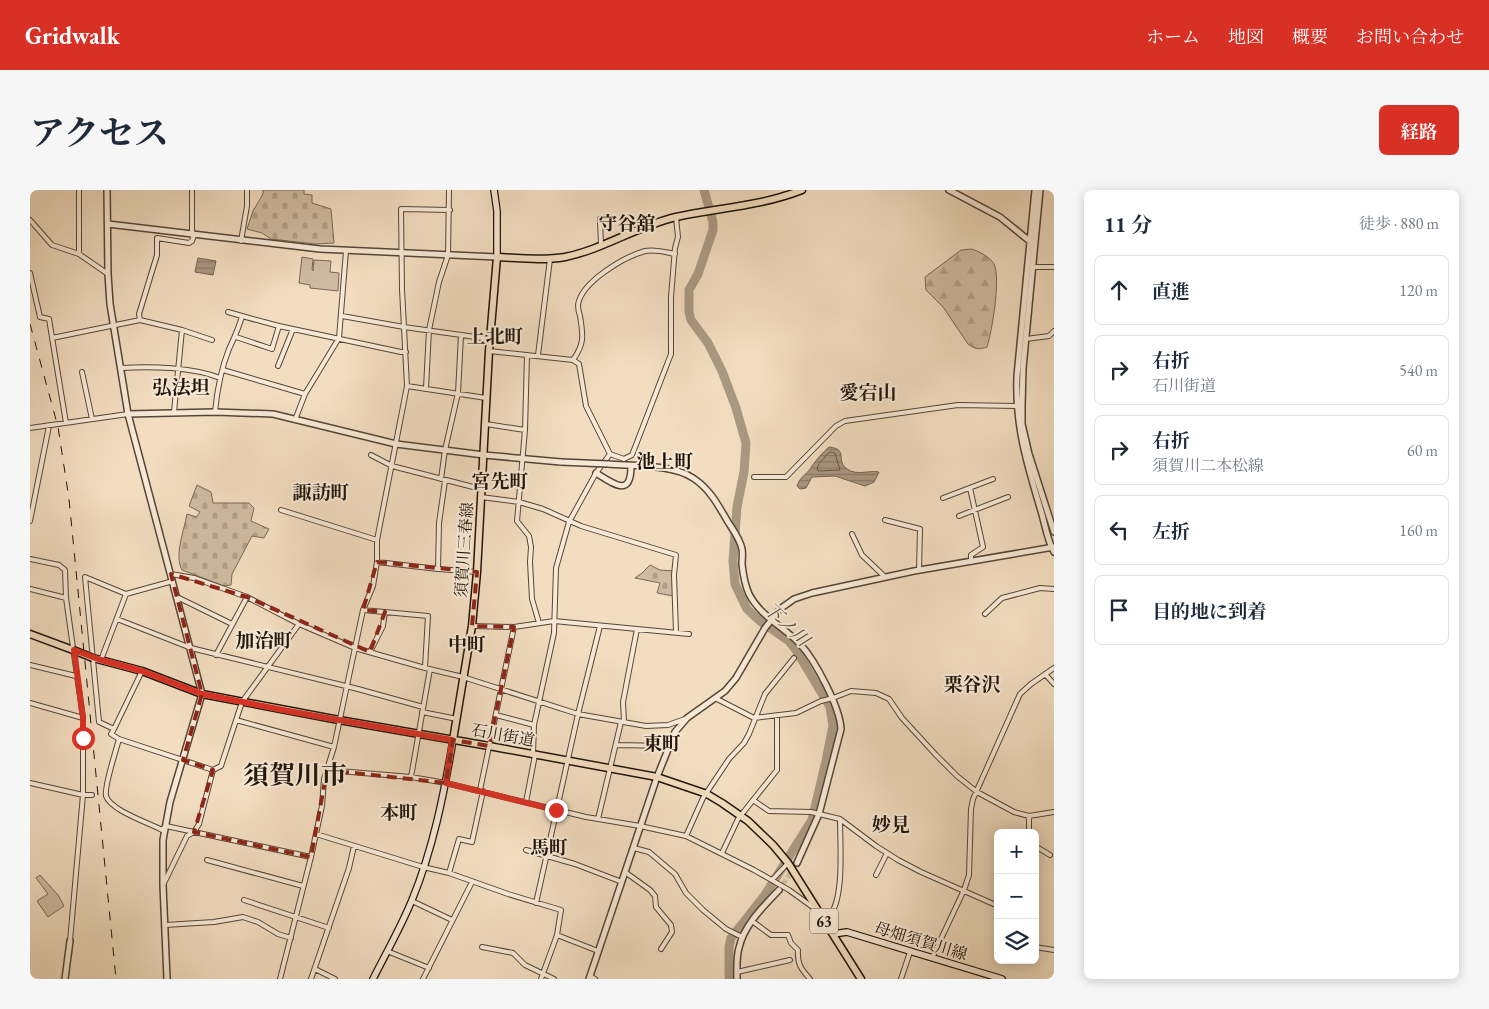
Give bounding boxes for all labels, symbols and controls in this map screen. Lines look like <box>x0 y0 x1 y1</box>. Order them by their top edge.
text: Gridwalk <box>25 20 120 51</box>
text: ホーム <box>1146 25 1200 48</box>
text: 地図 <box>1228 25 1264 48</box>
text: 概要 <box>1292 25 1328 48</box>
text: お問い合わせ <box>1356 25 1464 48</box>
button: 経路 <box>1379 105 1459 155</box>
text: アクセス <box>30 110 169 155</box>
district label: 守谷舘 <box>598 211 656 236</box>
text: 11 分 <box>1104 211 1152 238</box>
text: 徒歩 · 880 m <box>1359 213 1439 234</box>
icon: ahead <box>1105 276 1133 304</box>
text: 直進 <box>1152 279 1190 304</box>
text: 120 m <box>1399 280 1438 301</box>
district label: 上北町 <box>466 324 524 349</box>
text: 右折 <box>1152 348 1190 373</box>
icon: right <box>1105 356 1133 384</box>
text: 540 m <box>1399 360 1438 381</box>
district label: 弘法坦 <box>152 375 210 400</box>
text: 石川街道 <box>1152 375 1216 396</box>
district label: 愛宕山 <box>839 380 897 405</box>
text: 右折 <box>1152 428 1190 453</box>
icon: right <box>1105 436 1133 464</box>
text: 60 m <box>1407 440 1438 461</box>
district label: 池上町 <box>636 449 694 474</box>
text: 須賀川二本松線 <box>1152 455 1264 476</box>
district label: 宮先町 <box>471 469 529 494</box>
district label: 諏訪町 <box>292 480 350 505</box>
street label: 須賀川三春線 <box>450 501 478 599</box>
icon: left <box>1105 516 1133 544</box>
text: 左折 <box>1152 519 1190 544</box>
text: 160 m <box>1399 520 1438 541</box>
icon: arrive <box>1105 596 1133 624</box>
water label: 下ノ川 <box>759 597 816 652</box>
text: 目的地に到着 <box>1152 599 1266 624</box>
district label: 加治町 <box>235 628 293 653</box>
district label: 中町 <box>448 632 486 657</box>
district label: 栗谷沢 <box>943 672 1001 697</box>
street label: 石川街道 <box>470 719 536 751</box>
route start <box>72 727 95 750</box>
district label: 東町 <box>643 731 681 756</box>
district label: 須賀川市 <box>243 758 347 792</box>
route end <box>545 799 568 822</box>
district label: 本町 <box>380 800 418 825</box>
district label: 妙見 <box>872 812 910 837</box>
map controls <box>994 829 1039 964</box>
button: + <box>994 829 1039 874</box>
district label: 馬町 <box>530 835 568 860</box>
button: − <box>994 874 1039 919</box>
road number: 63 <box>810 908 838 934</box>
street label: 母畑須賀川線 <box>872 917 970 965</box>
button: layers <box>994 919 1039 964</box>

